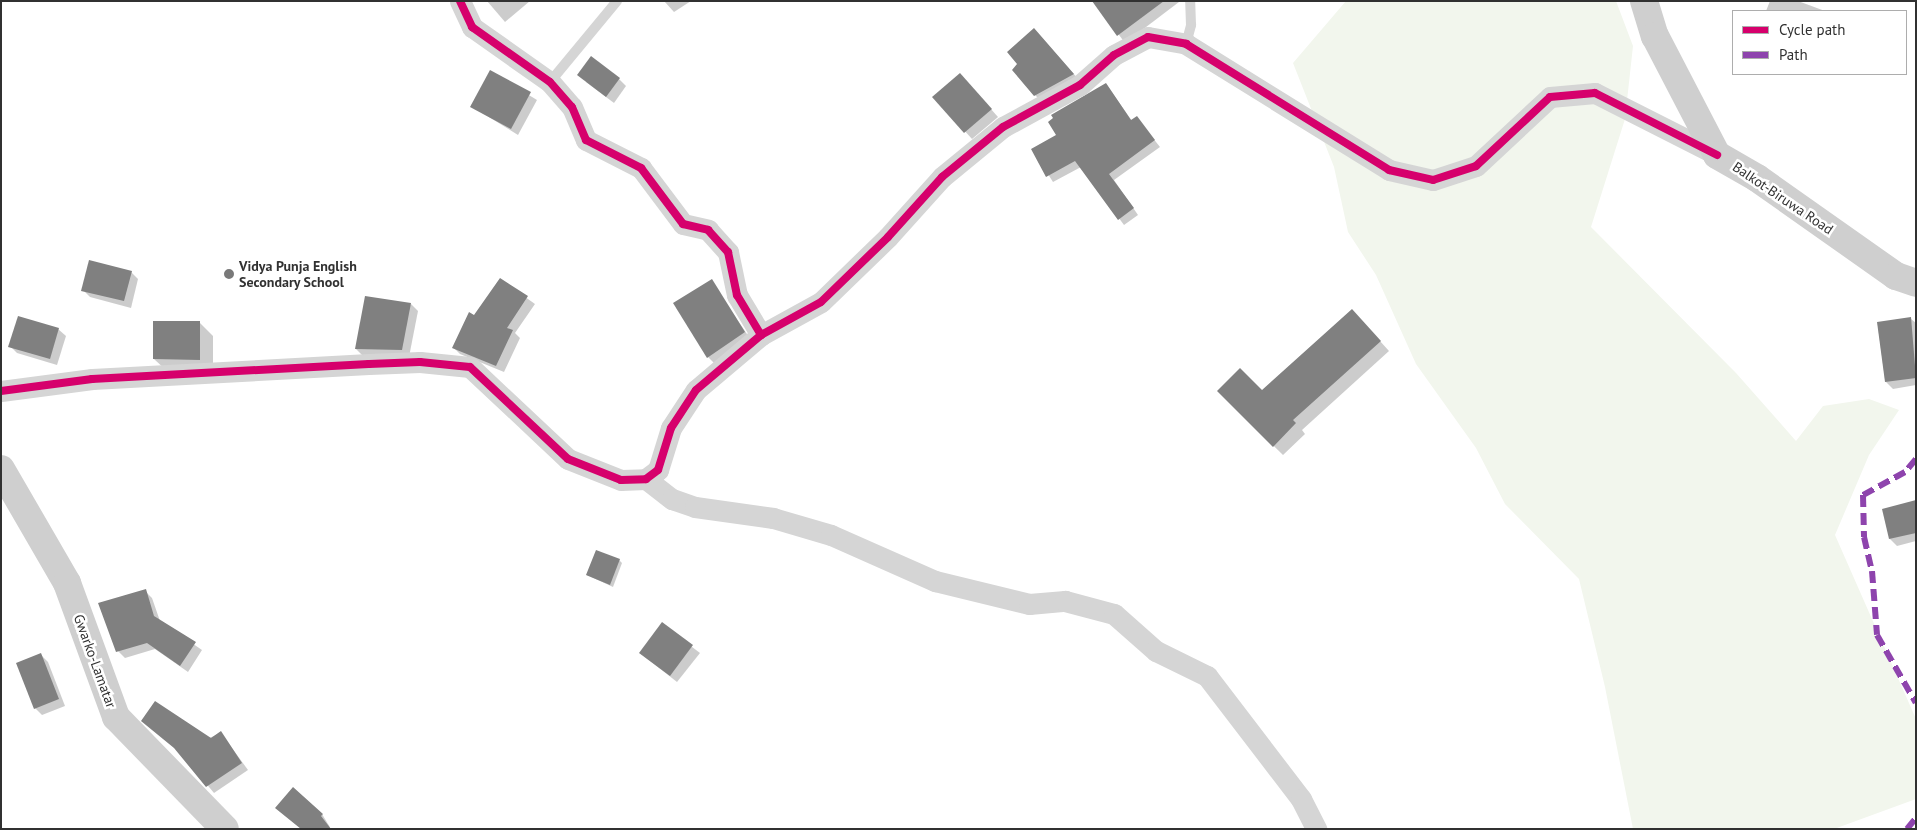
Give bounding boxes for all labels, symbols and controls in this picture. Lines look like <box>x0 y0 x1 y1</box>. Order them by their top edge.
legend <box>1732 10 1907 75</box>
text: Cycle path <box>1779 20 1845 39</box>
text: Path <box>1779 45 1808 64</box>
street label: Balkot-Biruwa Road <box>1730 158 1836 238</box>
place label: Vidya Punja English Secondary School <box>239 258 357 290</box>
marker: Vidya Punja English Secondary School <box>223 268 235 280</box>
street label: Gwarko-Lamatar <box>70 612 120 710</box>

